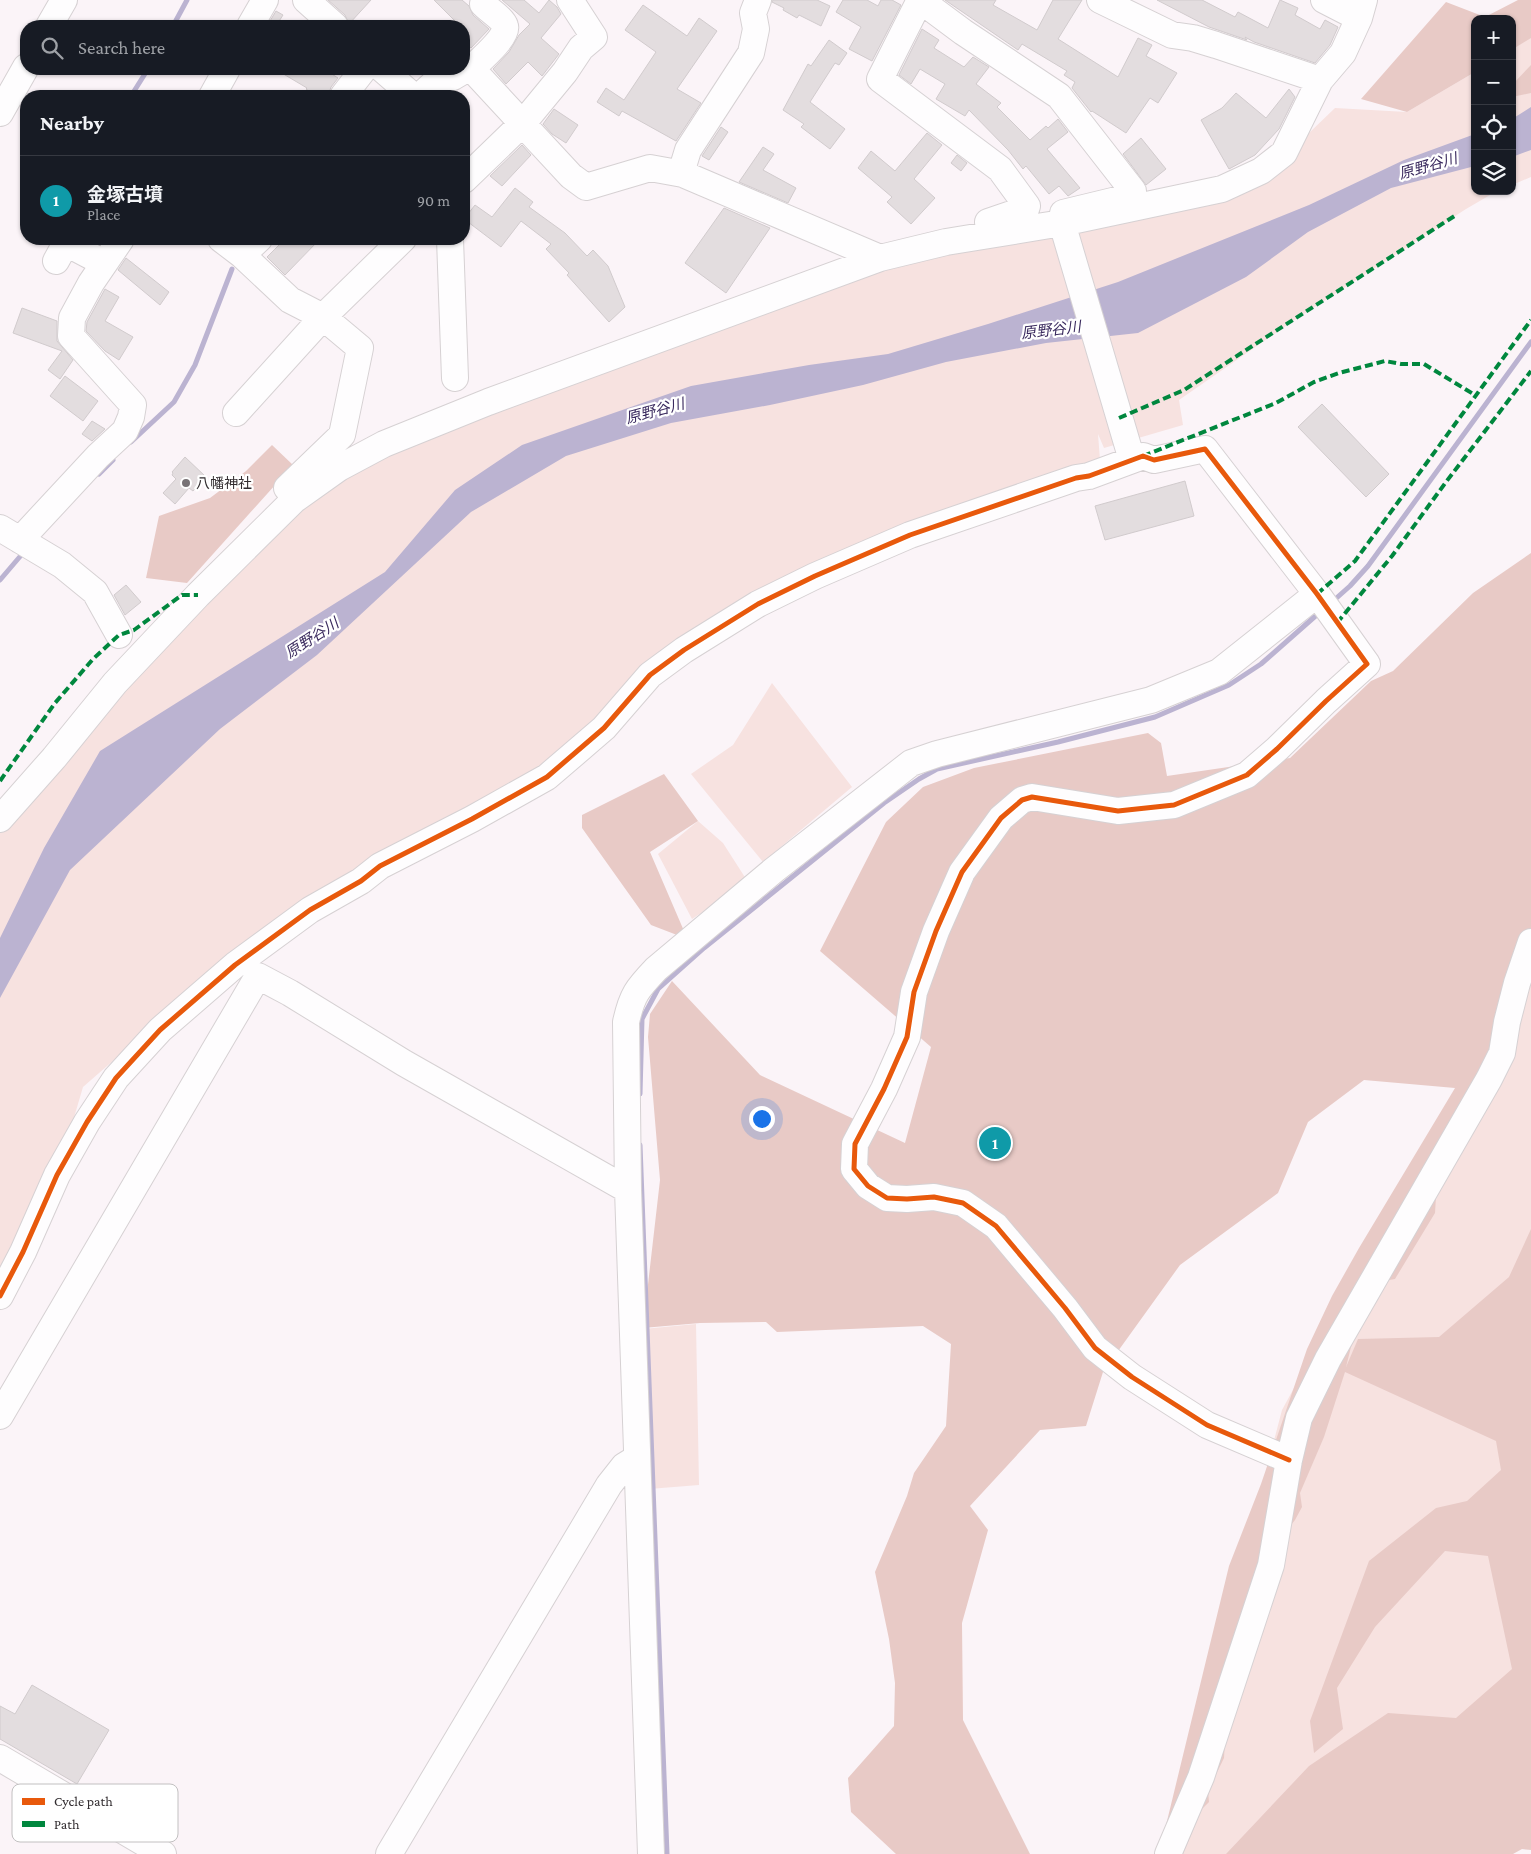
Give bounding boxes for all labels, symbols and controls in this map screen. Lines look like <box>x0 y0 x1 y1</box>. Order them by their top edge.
map controls <box>1471 15 1516 195</box>
button: + <box>1471 15 1516 60</box>
search box <box>20 20 470 75</box>
icon: search <box>38 34 66 62</box>
text: Search here <box>78 37 165 58</box>
button: − <box>1471 60 1516 105</box>
button: locate <box>1471 105 1516 150</box>
text: Nearby <box>40 111 104 135</box>
water label: 原野谷川 <box>1397 149 1461 182</box>
button: layers <box>1471 150 1516 195</box>
text: 金塚古墳 <box>87 184 163 205</box>
text: 1 <box>53 192 59 209</box>
text: 90 m <box>417 192 450 209</box>
text: Place <box>87 206 120 223</box>
water label: 原野谷川 <box>1020 318 1084 342</box>
water label: 原野谷川 <box>624 395 688 426</box>
place label: 八幡神社 <box>196 475 252 491</box>
marker: 八幡神社 <box>180 477 192 489</box>
water label: 原野谷川 <box>282 614 343 661</box>
your location <box>749 1106 775 1132</box>
pin: 1 <box>979 1124 1011 1162</box>
legend <box>12 1784 178 1842</box>
text: Cycle path <box>54 1793 113 1809</box>
text: Path <box>54 1816 80 1832</box>

